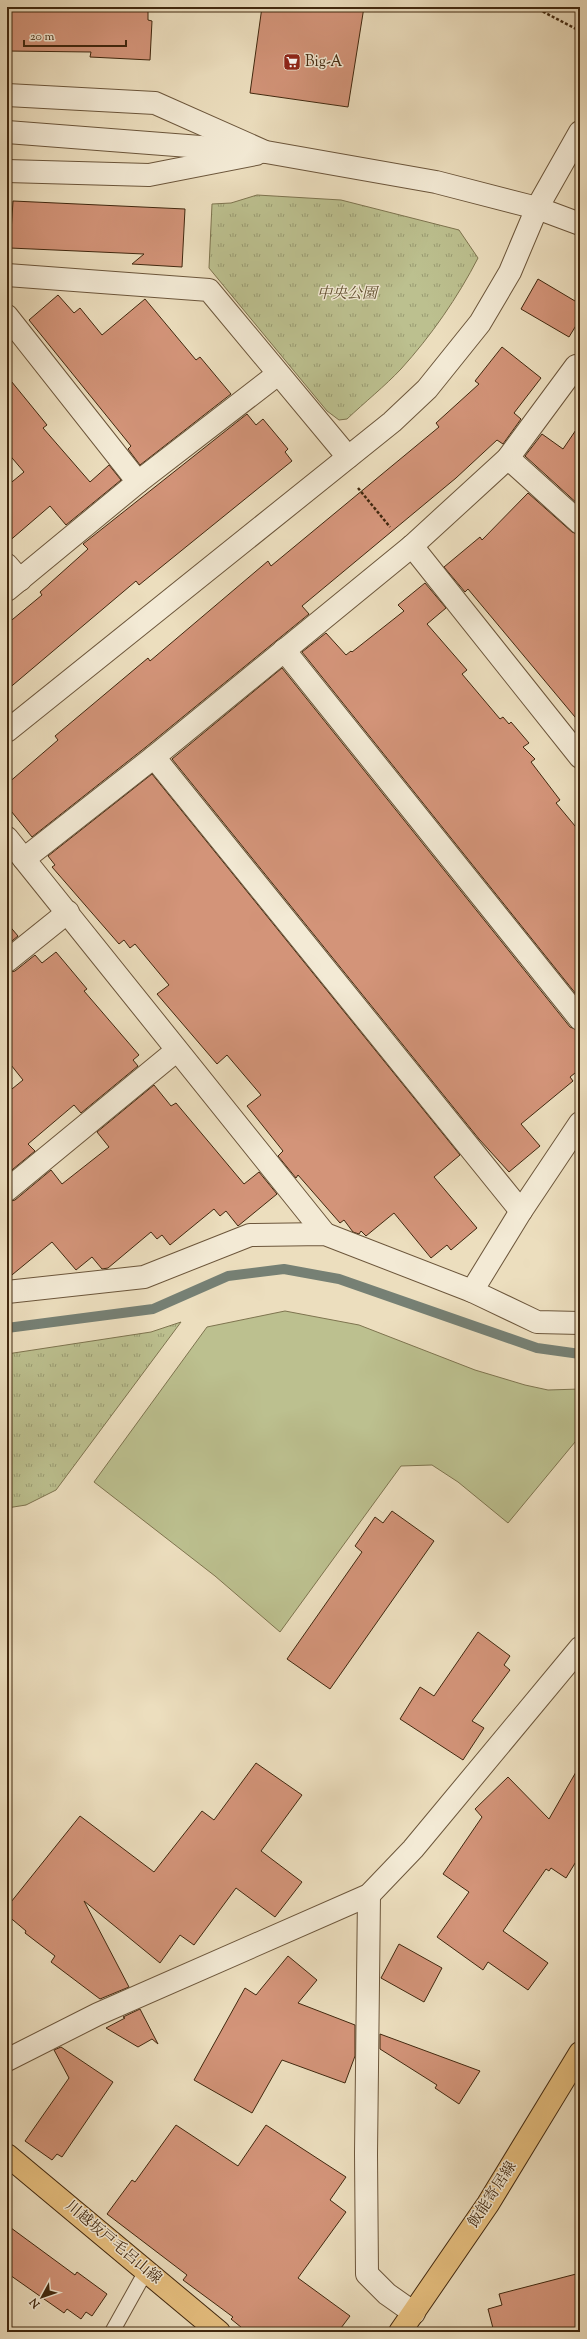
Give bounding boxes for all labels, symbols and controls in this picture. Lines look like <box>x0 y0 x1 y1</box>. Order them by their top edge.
scale bar <box>24 22 126 48</box>
text: 20 m <box>30 28 55 46</box>
supermarket icon: Big-A <box>282 52 302 72</box>
place label: Big-A <box>305 52 342 73</box>
park label: 中央公園 <box>317 284 380 305</box>
street label: 飯能寄居線 <box>464 2158 522 2232</box>
street label: 川越坂戸毛呂山線 <box>60 2196 166 2290</box>
north arrow <box>22 2277 62 2317</box>
text: N <box>26 2294 45 2312</box>

